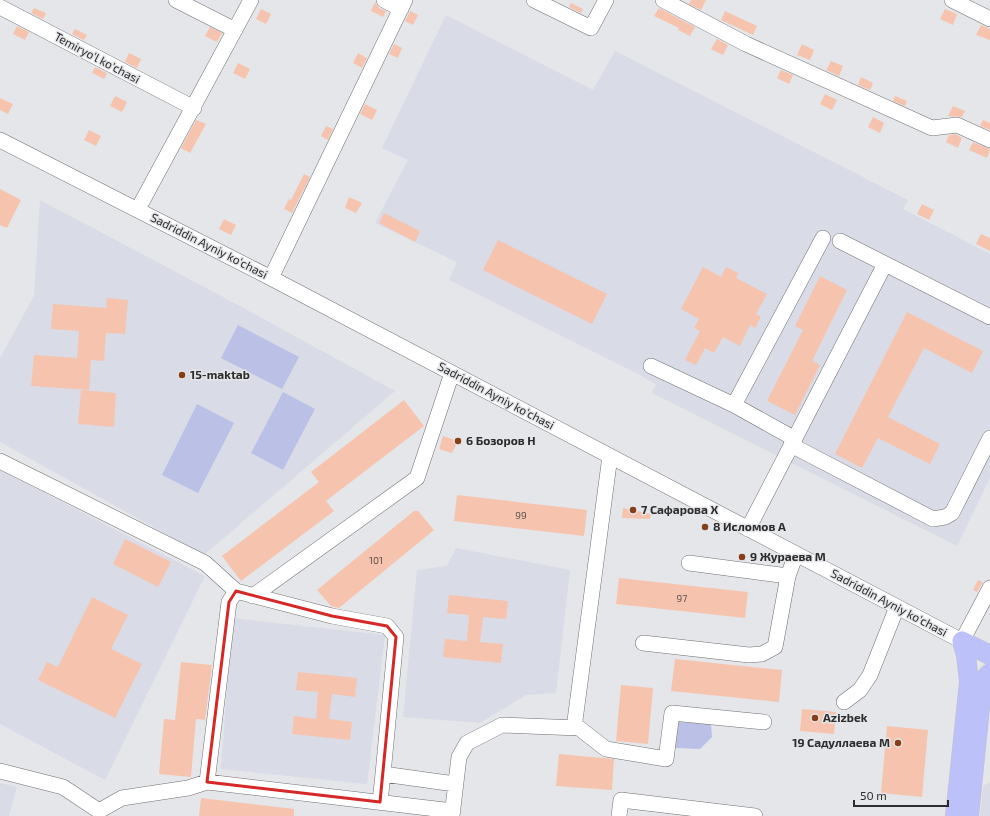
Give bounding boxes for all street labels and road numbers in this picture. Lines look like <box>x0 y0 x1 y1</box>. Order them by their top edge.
street label: Temiryo'l ko'chasi <box>52 29 143 86</box>
street label: Sadriddin Ayniy ko'chasi <box>148 209 270 281</box>
street label: Sadriddin Ayniy ko'chasi <box>436 358 557 432</box>
street label: Sadriddin Ayniy ko'chasi <box>829 565 950 639</box>

